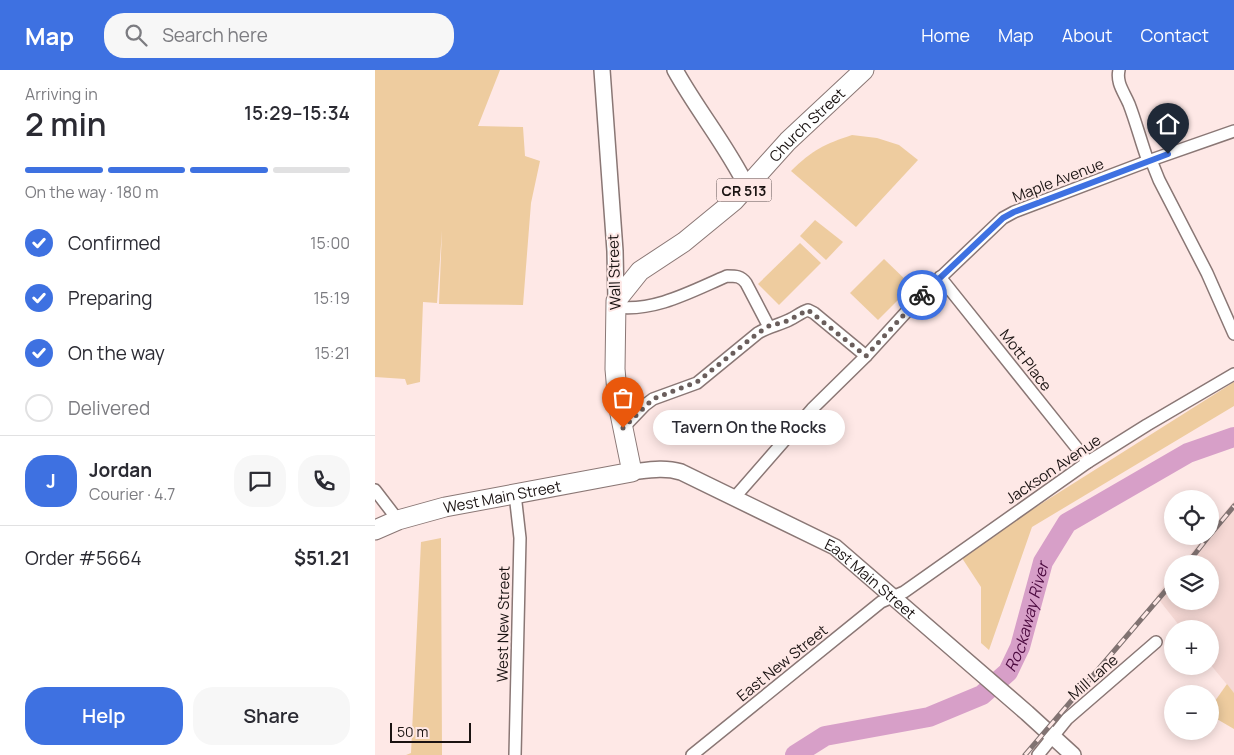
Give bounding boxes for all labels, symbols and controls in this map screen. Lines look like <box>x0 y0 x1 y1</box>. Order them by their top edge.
search box <box>104 13 454 58</box>
text: Map <box>25 19 74 52</box>
icon: search <box>122 21 150 49</box>
text: Search here <box>162 22 268 48</box>
text: Home <box>921 23 970 47</box>
text: Map <box>998 23 1034 47</box>
text: About <box>1062 23 1112 47</box>
text: Contact <box>1140 23 1209 47</box>
text: Arriving in <box>25 83 98 105</box>
street label: Church Street <box>764 83 849 166</box>
text: 15:29–15:34 <box>244 100 350 126</box>
text: 2 min <box>25 102 107 146</box>
pin <box>1147 103 1189 154</box>
icon: home <box>1154 110 1182 138</box>
street label: Maple Avenue <box>1009 153 1107 207</box>
road number: CR 513 <box>717 178 771 202</box>
text: On the way · 180 m <box>25 181 158 203</box>
icon: check <box>25 229 53 257</box>
text: Confirmed <box>68 230 161 256</box>
text: 15:00 <box>310 232 350 254</box>
street label: Wall Street <box>602 234 626 310</box>
courier <box>897 270 947 320</box>
icon: bike <box>908 281 936 309</box>
icon: check <box>25 284 53 312</box>
text: Preparing <box>68 285 153 311</box>
text: 15:19 <box>314 287 350 309</box>
street label: Mott Place <box>995 325 1057 396</box>
icon: check <box>25 339 53 367</box>
text: On the way <box>68 340 165 366</box>
text: 15:21 <box>314 342 350 364</box>
pin <box>602 377 644 428</box>
icon: bag <box>609 384 637 412</box>
text: Delivered <box>68 395 150 421</box>
callout: Tavern On the Rocks <box>653 410 845 446</box>
text: Tavern On the Rocks <box>672 416 826 438</box>
street label: Jackson Avenue <box>1001 429 1105 509</box>
button: chat <box>234 455 286 507</box>
button: phone <box>298 455 350 507</box>
text: Jordan <box>89 457 152 483</box>
text: J <box>46 468 56 494</box>
street label: West Main Street <box>442 475 563 518</box>
text: Courier · 4.7 <box>89 483 175 505</box>
map controls <box>1164 490 1219 740</box>
button: locate <box>1164 490 1219 545</box>
street label: East Main Street <box>822 533 921 623</box>
text: Order #5664 <box>25 545 142 571</box>
text: $51.21 <box>294 545 350 571</box>
button: layers <box>1164 555 1219 610</box>
water label: Rockaway River <box>999 557 1054 675</box>
street label: West New Street <box>491 566 515 682</box>
street label: East New Street <box>732 620 832 706</box>
button: + <box>1164 620 1219 675</box>
street label: Mill Lane <box>1064 649 1123 705</box>
button: − <box>1164 685 1219 740</box>
button: Help <box>25 687 183 745</box>
button: Share <box>193 687 350 745</box>
scale bar <box>390 720 471 743</box>
text: 50 m <box>397 722 428 741</box>

